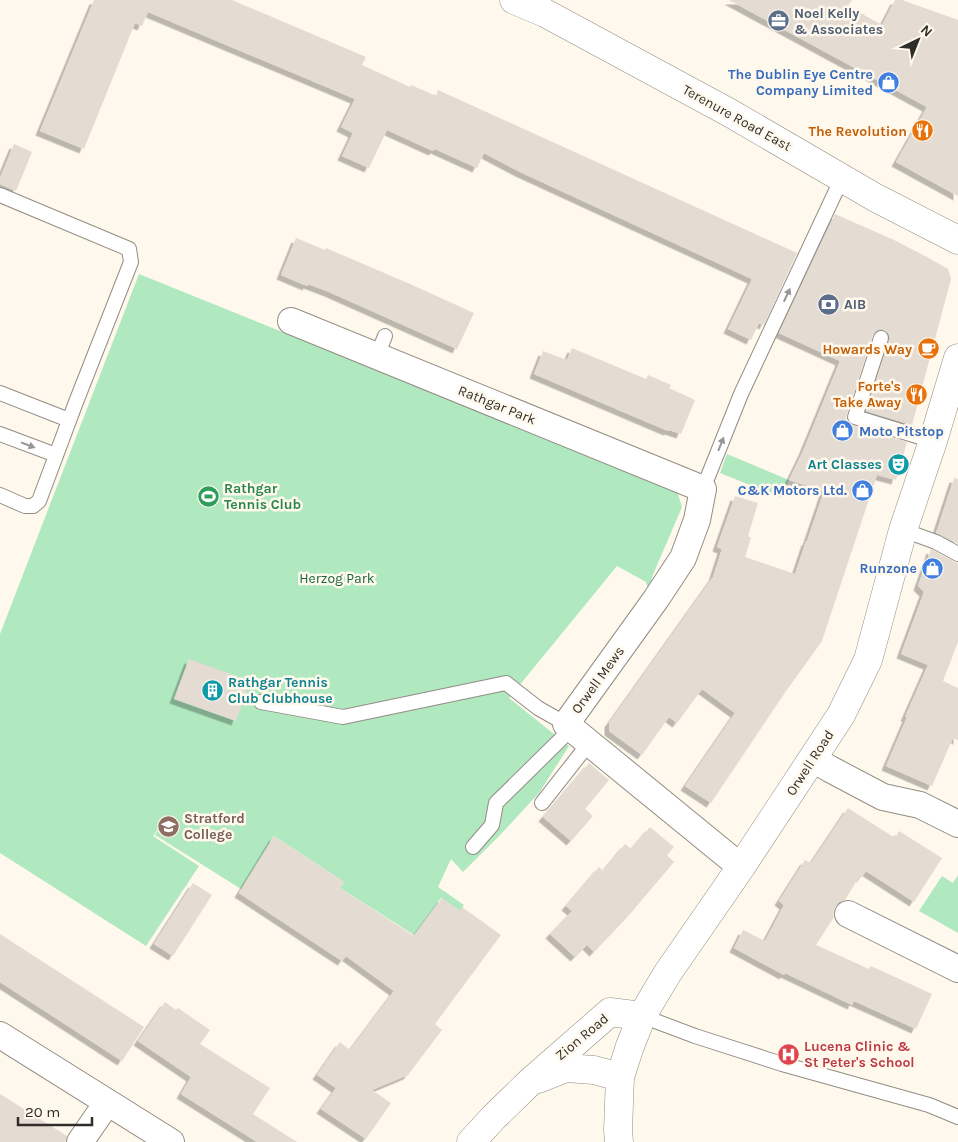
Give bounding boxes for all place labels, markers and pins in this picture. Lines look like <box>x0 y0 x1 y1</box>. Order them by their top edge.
place label: Noel Kelly & Associates <box>794 5 883 38</box>
office icon: Noel Kelly & Associates <box>766 9 790 33</box>
place label: The Dublin Eye Centre Company Limited <box>728 66 873 99</box>
shop icon: The Dublin Eye Centre Company Limited <box>877 70 901 94</box>
restaurant icon: The Revolution <box>911 119 935 143</box>
place label: The Revolution <box>808 123 907 140</box>
bank icon: AIB <box>816 292 840 316</box>
place label: AIB <box>844 296 866 313</box>
cafe icon: Howards Way <box>916 337 940 361</box>
place label: Howards Way <box>822 341 912 358</box>
place label: Forte's Take Away <box>833 378 901 411</box>
restaurant icon: Forte's Take Away <box>905 382 929 406</box>
shop icon: Moto Pitstop <box>831 419 855 443</box>
place label: Moto Pitstop <box>859 423 944 440</box>
theatre icon: Art Classes <box>886 452 910 476</box>
place label: Art Classes <box>808 456 882 473</box>
shop icon: C&K Motors Ltd. <box>851 478 875 502</box>
place label: Rathgar Tennis Club <box>224 480 301 513</box>
place label: C&K Motors Ltd. <box>738 482 847 499</box>
sports icon: Rathgar Tennis Club <box>196 484 220 508</box>
shop icon: Runzone <box>921 556 945 580</box>
place label: Runzone <box>859 560 917 577</box>
place label: Rathgar Tennis Club Clubhouse <box>228 674 333 707</box>
building icon: Rathgar Tennis Club Clubhouse <box>200 678 224 702</box>
place label: Stratford College <box>184 810 245 843</box>
school or university icon: Stratford College <box>156 814 180 838</box>
place label: Lucena Clinic & St Peter's School <box>804 1038 915 1071</box>
hospital icon: Lucena Clinic & St Peter's School <box>776 1042 800 1066</box>

